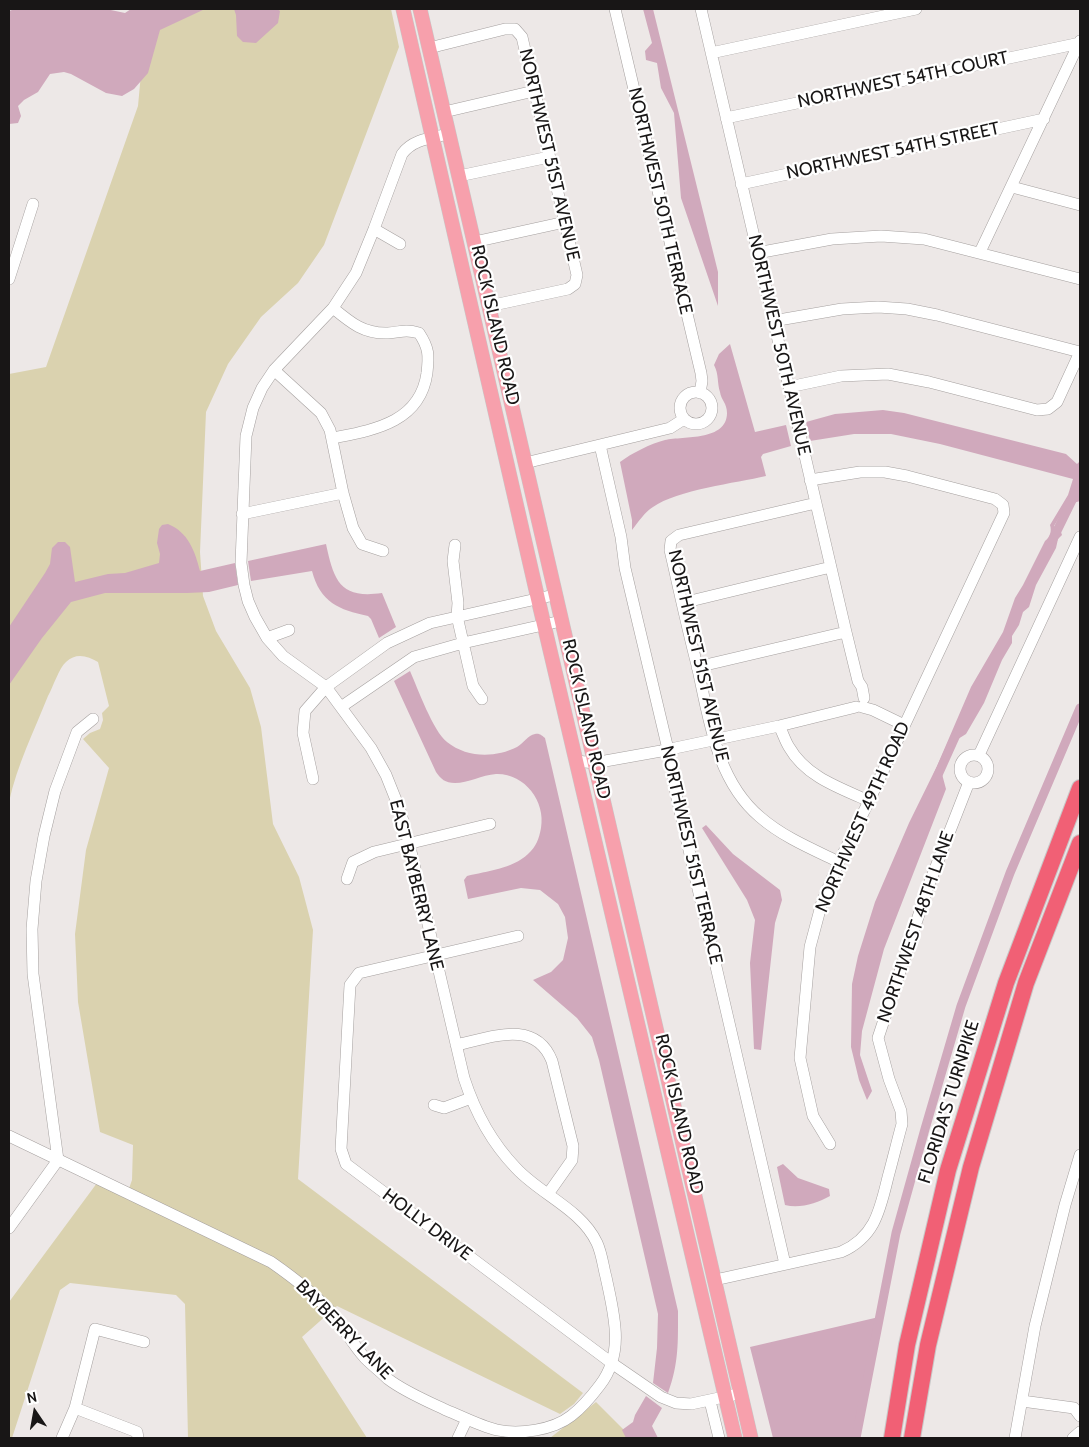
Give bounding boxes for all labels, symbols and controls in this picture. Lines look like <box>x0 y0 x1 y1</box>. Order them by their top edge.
street label: NORTHWEST 51ST AVENUE <box>514 47 584 263</box>
street label: NORTHWEST 54TH COURT <box>796 47 1010 113</box>
street label: NORTHWEST 50TH TERRACE <box>623 85 697 317</box>
street label: NORTHWEST 54TH STREET <box>784 118 1002 184</box>
street label: NORTHWEST 50TH AVENUE <box>743 233 815 457</box>
street label: ROCK ISLAND ROAD <box>466 243 524 407</box>
street label: NORTHWEST 51ST AVENUE <box>663 548 733 764</box>
street label: ROCK ISLAND ROAD <box>557 637 615 801</box>
street label: NORTHWEST 49TH ROAD <box>811 718 915 916</box>
street label: NORTHWEST 51ST TERRACE <box>655 744 727 966</box>
street label: EAST BAYBERRY LANE <box>384 797 448 973</box>
street label: NORTHWEST 48TH LANE <box>873 829 959 1025</box>
street label: FLORIDA'S TURNPIKE <box>914 1018 984 1186</box>
street label: ROCK ISLAND ROAD <box>650 1032 708 1196</box>
street label: HOLLY DRIVE <box>378 1184 476 1266</box>
street label: BAYBERRY LANE <box>291 1276 397 1384</box>
north arrow <box>10 1387 60 1437</box>
text: N <box>25 1387 39 1407</box>

